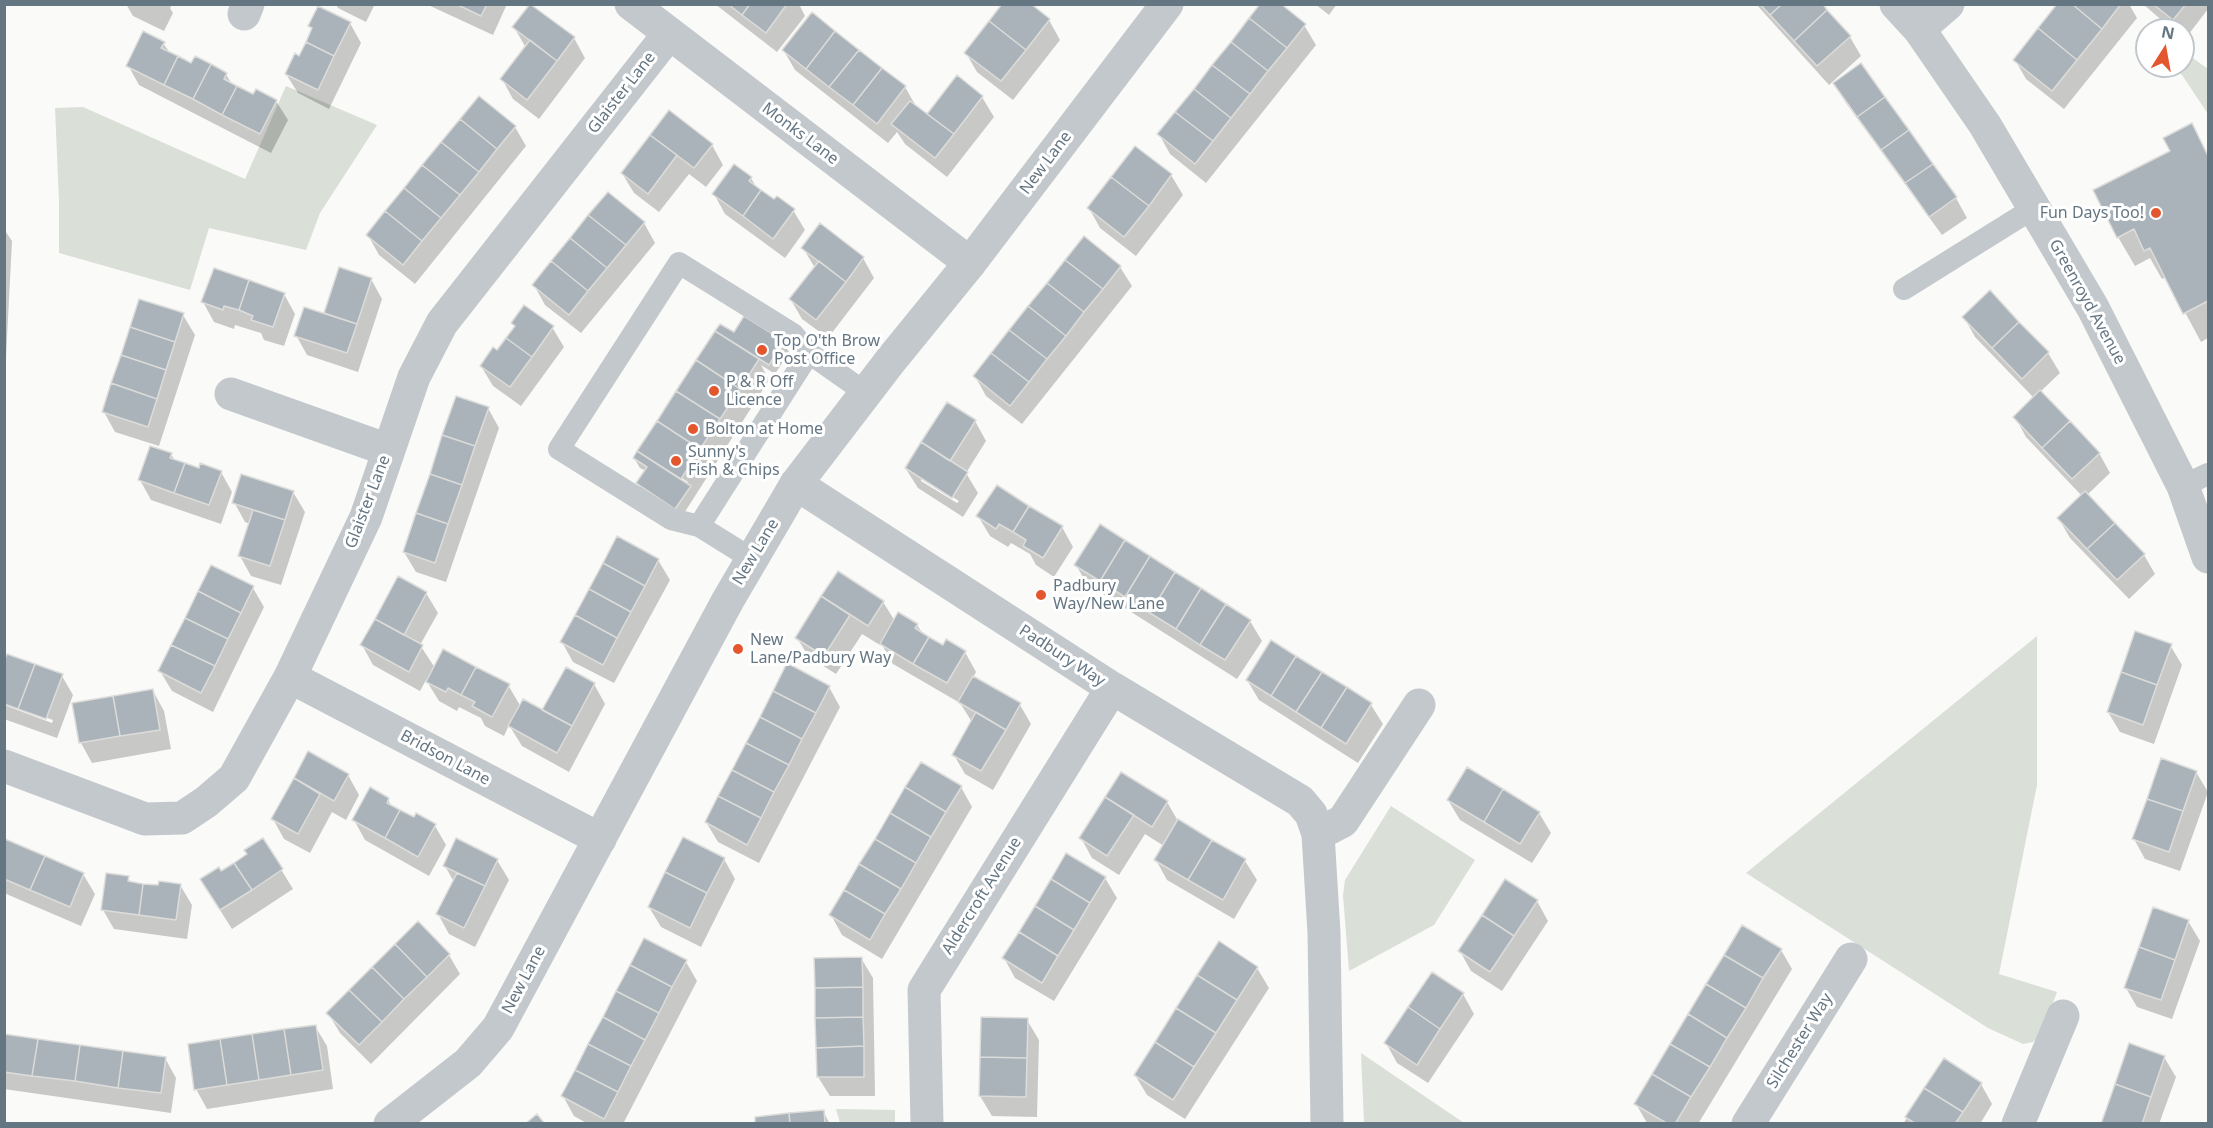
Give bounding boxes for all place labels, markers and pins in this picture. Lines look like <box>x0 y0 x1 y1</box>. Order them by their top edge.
place label: Fun Days Too! <box>2040 203 2144 223</box>
marker: Fun Days Too! <box>2149 206 2163 220</box>
place label: Top O'th Brow Post Office <box>774 331 880 369</box>
marker: Top O'th Brow Post Office <box>755 343 769 357</box>
place label: P & R Off Licence <box>726 372 793 410</box>
marker: P & R Off Licence <box>707 384 721 398</box>
place label: Bolton at Home <box>705 419 823 439</box>
marker: Bolton at Home <box>686 422 700 436</box>
place label: Sunny's Fish & Chips <box>688 442 780 480</box>
marker: Sunny's Fish & Chips <box>669 454 683 468</box>
place label: Padbury Way/New Lane <box>1053 576 1165 614</box>
marker: Padbury Way/New Lane <box>1034 588 1048 602</box>
place label: New Lane/Padbury Way <box>750 630 891 668</box>
marker: New Lane/Padbury Way <box>731 642 745 656</box>

